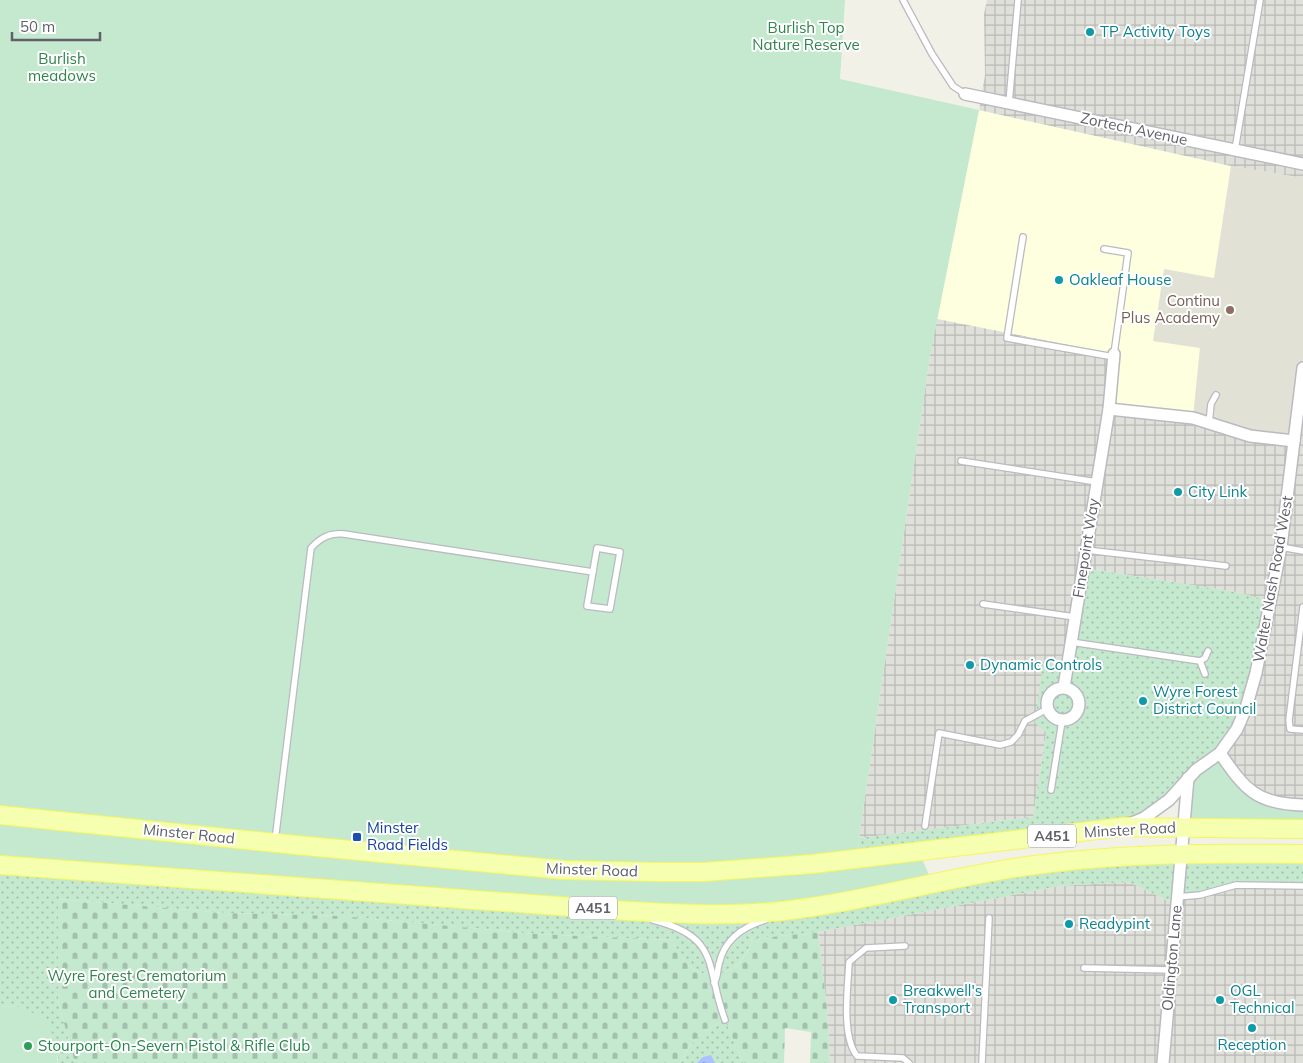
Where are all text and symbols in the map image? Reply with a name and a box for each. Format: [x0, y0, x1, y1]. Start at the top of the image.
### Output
scale bar [12, 10, 100, 42]
text: 50 m [20, 17, 55, 36]
park label: Burlish Top Nature Reserve [752, 18, 860, 54]
place label: TP Activity Toys [1100, 22, 1210, 41]
marker: TP Activity Toys [1084, 26, 1096, 38]
park label: Burlish meadows [28, 49, 96, 85]
street label: Zortech Avenue [1079, 108, 1189, 149]
place label: Oakleaf House [1069, 270, 1171, 289]
marker: Oakleaf House [1053, 274, 1065, 286]
place label: Continu Plus Academy [1121, 291, 1220, 327]
marker: Continu Plus Academy [1224, 304, 1236, 316]
place label: City Link [1188, 482, 1248, 501]
marker: City Link [1172, 486, 1184, 498]
street label: Walter Nash Road West [1249, 494, 1297, 664]
street label: Finepoint Way [1068, 497, 1103, 599]
place label: Dynamic Controls [980, 655, 1102, 674]
marker: Dynamic Controls [964, 659, 976, 671]
place label: Wyre Forest District Council [1153, 682, 1256, 718]
marker: Wyre Forest District Council [1137, 695, 1149, 707]
place label: Minster Road Fields [367, 818, 448, 854]
street label: Minster Road [1084, 818, 1176, 841]
street label: Minster Road [142, 819, 236, 848]
road number: A451 [1028, 824, 1076, 848]
marker: Minster Road Fields [351, 831, 363, 843]
street label: Minster Road [546, 858, 638, 881]
road number: A451 [569, 896, 617, 920]
street label: Oldington Lane [1157, 904, 1186, 1012]
place label: Readypint [1079, 914, 1150, 933]
marker: Readypint [1063, 918, 1075, 930]
park label: Wyre Forest Crematorium and Cemetery [48, 966, 226, 1002]
place label: Breakwell's Transport [903, 981, 982, 1017]
place label: OGL Technical [1230, 981, 1295, 1017]
marker: Breakwell's Transport [887, 994, 899, 1006]
marker: OGL Technical [1214, 994, 1226, 1006]
marker: Reception [1246, 1022, 1258, 1034]
place label: Reception [1218, 1035, 1286, 1054]
place label: Stourport-On-Severn Pistol & Rifle Club [38, 1036, 310, 1055]
marker: Stourport-On-Severn Pistol & Rifle Club [22, 1040, 34, 1052]

